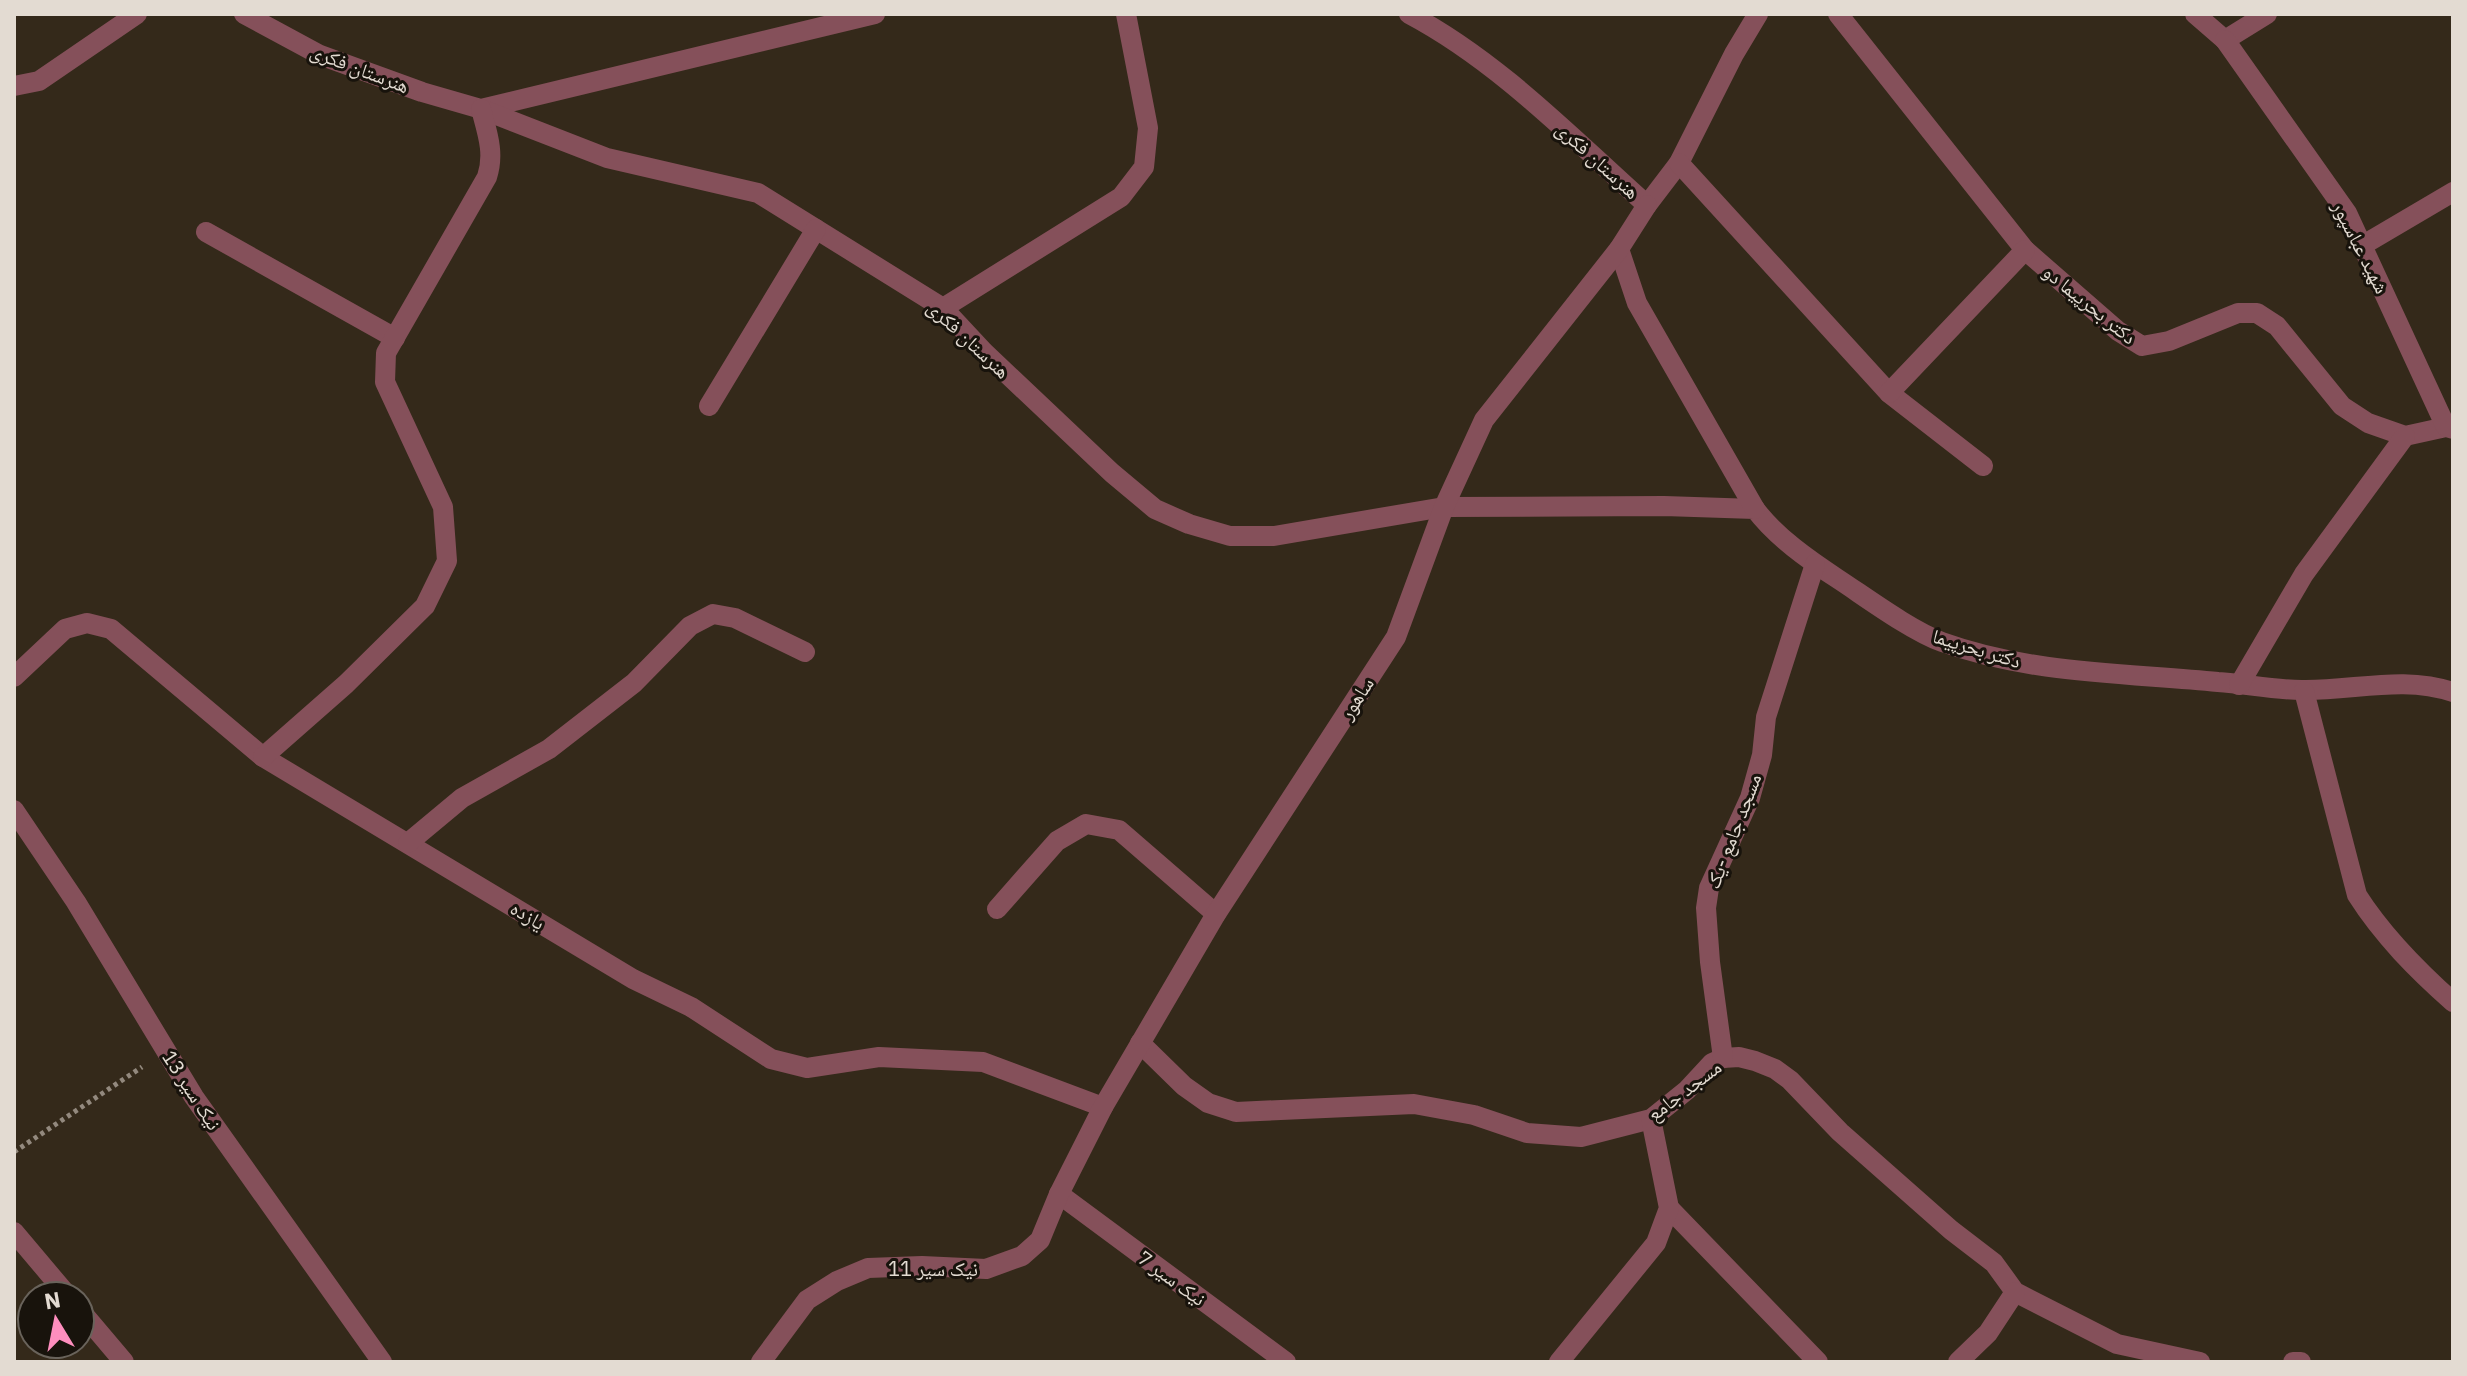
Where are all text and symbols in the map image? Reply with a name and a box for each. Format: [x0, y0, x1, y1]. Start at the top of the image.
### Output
street label: هنرستان فکری [307, 37, 413, 99]
street label: هنرستان فکری [1550, 115, 1646, 205]
street label: شهید عباسپور [2326, 195, 2396, 298]
street label: دکتر بحرپیما دو [2038, 258, 2142, 350]
street label: هنرستان فکری [922, 294, 1016, 384]
street label: دکتر بحرپیما [1930, 622, 2024, 674]
street label: ساهور [1332, 672, 1380, 725]
street label: مسجد جامع -یک [1699, 769, 1767, 893]
street label: یازده [506, 894, 550, 936]
street label: نیک سیر 13 [156, 1045, 228, 1135]
street label: مسجد جامع [1641, 1053, 1727, 1127]
street label: نیک سیر 7 [1132, 1244, 1212, 1312]
street label: نیک سیر 11 [888, 1255, 978, 1282]
north arrow [16, 1280, 96, 1360]
text: N [42, 1284, 63, 1315]

